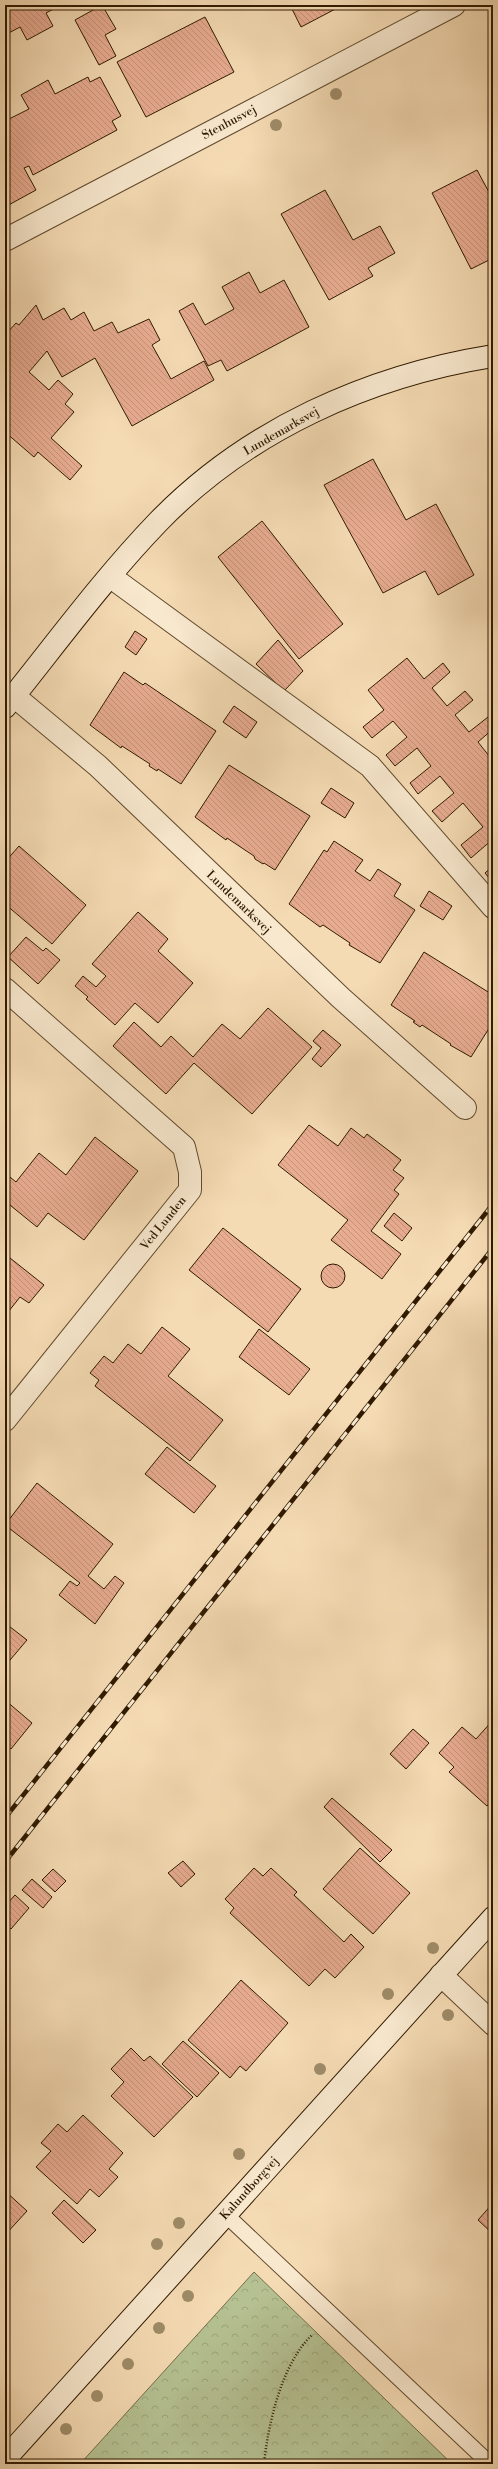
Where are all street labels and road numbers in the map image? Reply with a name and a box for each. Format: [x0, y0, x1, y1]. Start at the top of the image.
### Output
street label: Stenhusvej [199, 102, 259, 143]
street label: Lundemarksvej [241, 404, 322, 459]
street label: Lundemarksvej [203, 868, 274, 937]
street label: Ved Lunden [137, 1193, 190, 1254]
street label: Kalundborgvej [217, 2153, 282, 2223]

